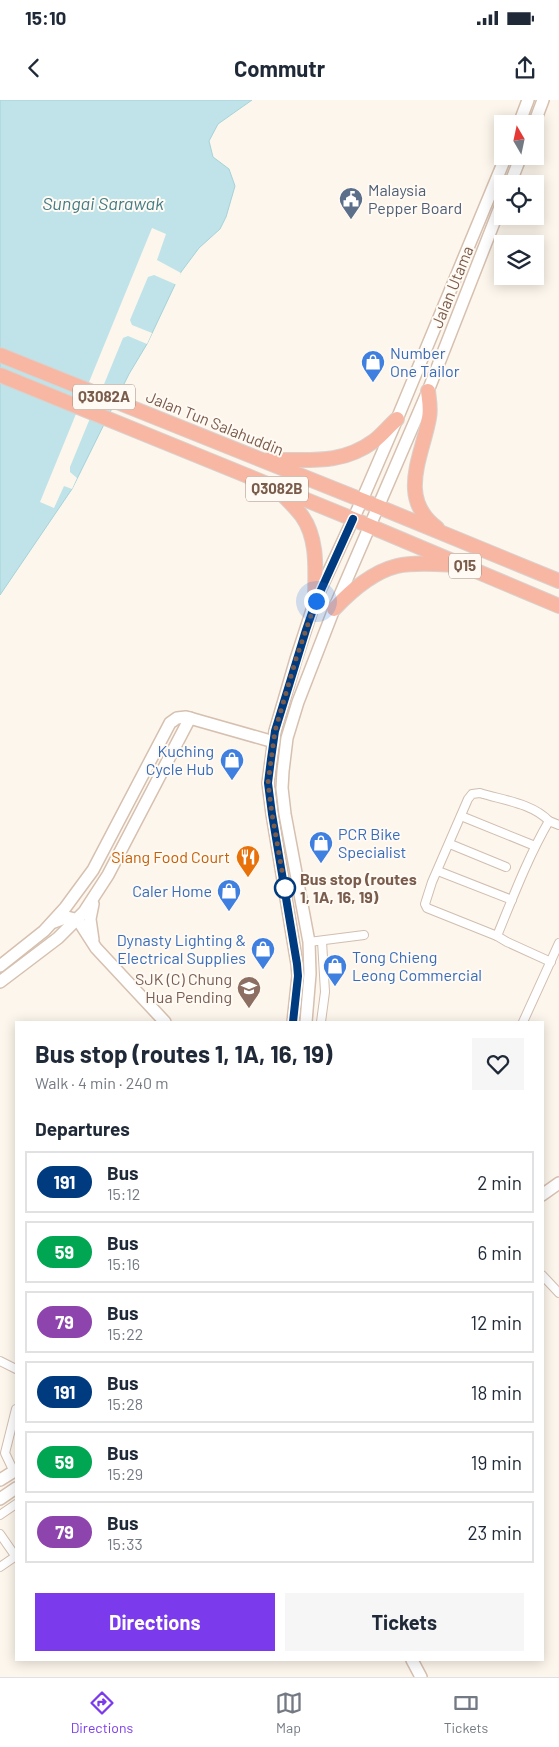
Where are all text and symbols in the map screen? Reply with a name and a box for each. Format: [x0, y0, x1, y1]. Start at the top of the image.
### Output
text: 15:10 [25, 6, 66, 29]
icon: back [20, 54, 48, 82]
icon: share [511, 54, 539, 82]
text: Commutr [234, 55, 325, 81]
north arrow [494, 115, 544, 165]
map controls [494, 115, 544, 285]
button: locate [494, 175, 544, 225]
place label: Malaysia Pepper Board [368, 180, 462, 217]
public building icon: Malaysia Pepper Board [338, 186, 364, 220]
water label: Sungai Sarawak [42, 192, 164, 214]
button: layers [494, 235, 544, 285]
street label: Jalan Utama [426, 243, 477, 331]
place label: Number One Tailor [390, 343, 460, 380]
shop icon: Number One Tailor [360, 349, 386, 383]
road number: Q3082A [73, 384, 135, 410]
street label: Jalan Tun Salahuddin [144, 386, 287, 459]
road number: Q3082B [246, 476, 308, 502]
road number: Q15 [449, 554, 481, 578]
your location [304, 589, 329, 614]
place label: Kuching Cycle Hub [146, 741, 214, 778]
shop icon: Kuching Cycle Hub [219, 747, 245, 781]
place label: PCR Bike Specialist [338, 824, 406, 861]
shop icon: PCR Bike Specialist [308, 830, 334, 864]
restaurant icon: Siang Food Court [235, 844, 261, 878]
place label: Siang Food Court [111, 847, 230, 866]
place label: Bus stop (routes 1, 1A, 16, 19) [300, 869, 417, 906]
marker: Bus stop (routes 1, 1A, 16, 19) [274, 877, 296, 899]
shop icon: Caler Home [216, 878, 242, 912]
place label: Caler Home [132, 881, 212, 900]
place label: Dynasty Lighting & Electrical Supplies [117, 930, 246, 967]
shop icon: Dynasty Lighting & Electrical Supplies [250, 936, 276, 970]
place label: Tong Chieng Leong Commercial [352, 947, 482, 984]
shop icon: Tong Chieng Leong Commercial [322, 953, 348, 987]
place label: SJK (C) Chung Hua Pending [135, 969, 232, 1006]
school or university icon: SJK (C) Chung Hua Pending [236, 975, 262, 1009]
button: heart [472, 1038, 524, 1090]
text: Bus stop (routes 1, 1A, 16, 19) [35, 1039, 332, 1068]
text: Walk · 4 min · 240 m [35, 1073, 169, 1092]
text: Departures [35, 1117, 130, 1140]
text: Bus [107, 1161, 139, 1184]
text: 191 [54, 1171, 75, 1193]
text: 2 min [477, 1171, 522, 1194]
text: 15:12 [107, 1184, 140, 1203]
text: Bus [107, 1231, 139, 1254]
text: 59 [55, 1241, 74, 1263]
text: 6 min [478, 1241, 522, 1264]
text: 15:16 [107, 1254, 140, 1273]
text: Bus [107, 1301, 139, 1324]
text: 79 [55, 1311, 74, 1333]
text: 12 min [471, 1311, 522, 1334]
text: 15:22 [107, 1324, 143, 1343]
text: Bus [107, 1371, 139, 1394]
text: 191 [54, 1381, 75, 1403]
text: 18 min [471, 1381, 522, 1404]
text: 15:28 [107, 1394, 143, 1413]
text: Bus [107, 1441, 139, 1464]
text: 59 [55, 1451, 74, 1473]
text: 19 min [471, 1451, 522, 1474]
text: 15:29 [107, 1464, 143, 1483]
text: Bus [107, 1511, 139, 1534]
text: 79 [55, 1521, 74, 1543]
text: 23 min [468, 1521, 522, 1544]
text: 15:33 [107, 1534, 143, 1553]
button: Directions [35, 1593, 275, 1651]
button: Tickets [285, 1593, 524, 1651]
tab: Directions [71, 1689, 133, 1736]
tab: Map [275, 1689, 303, 1736]
tab: Tickets [444, 1689, 488, 1736]

